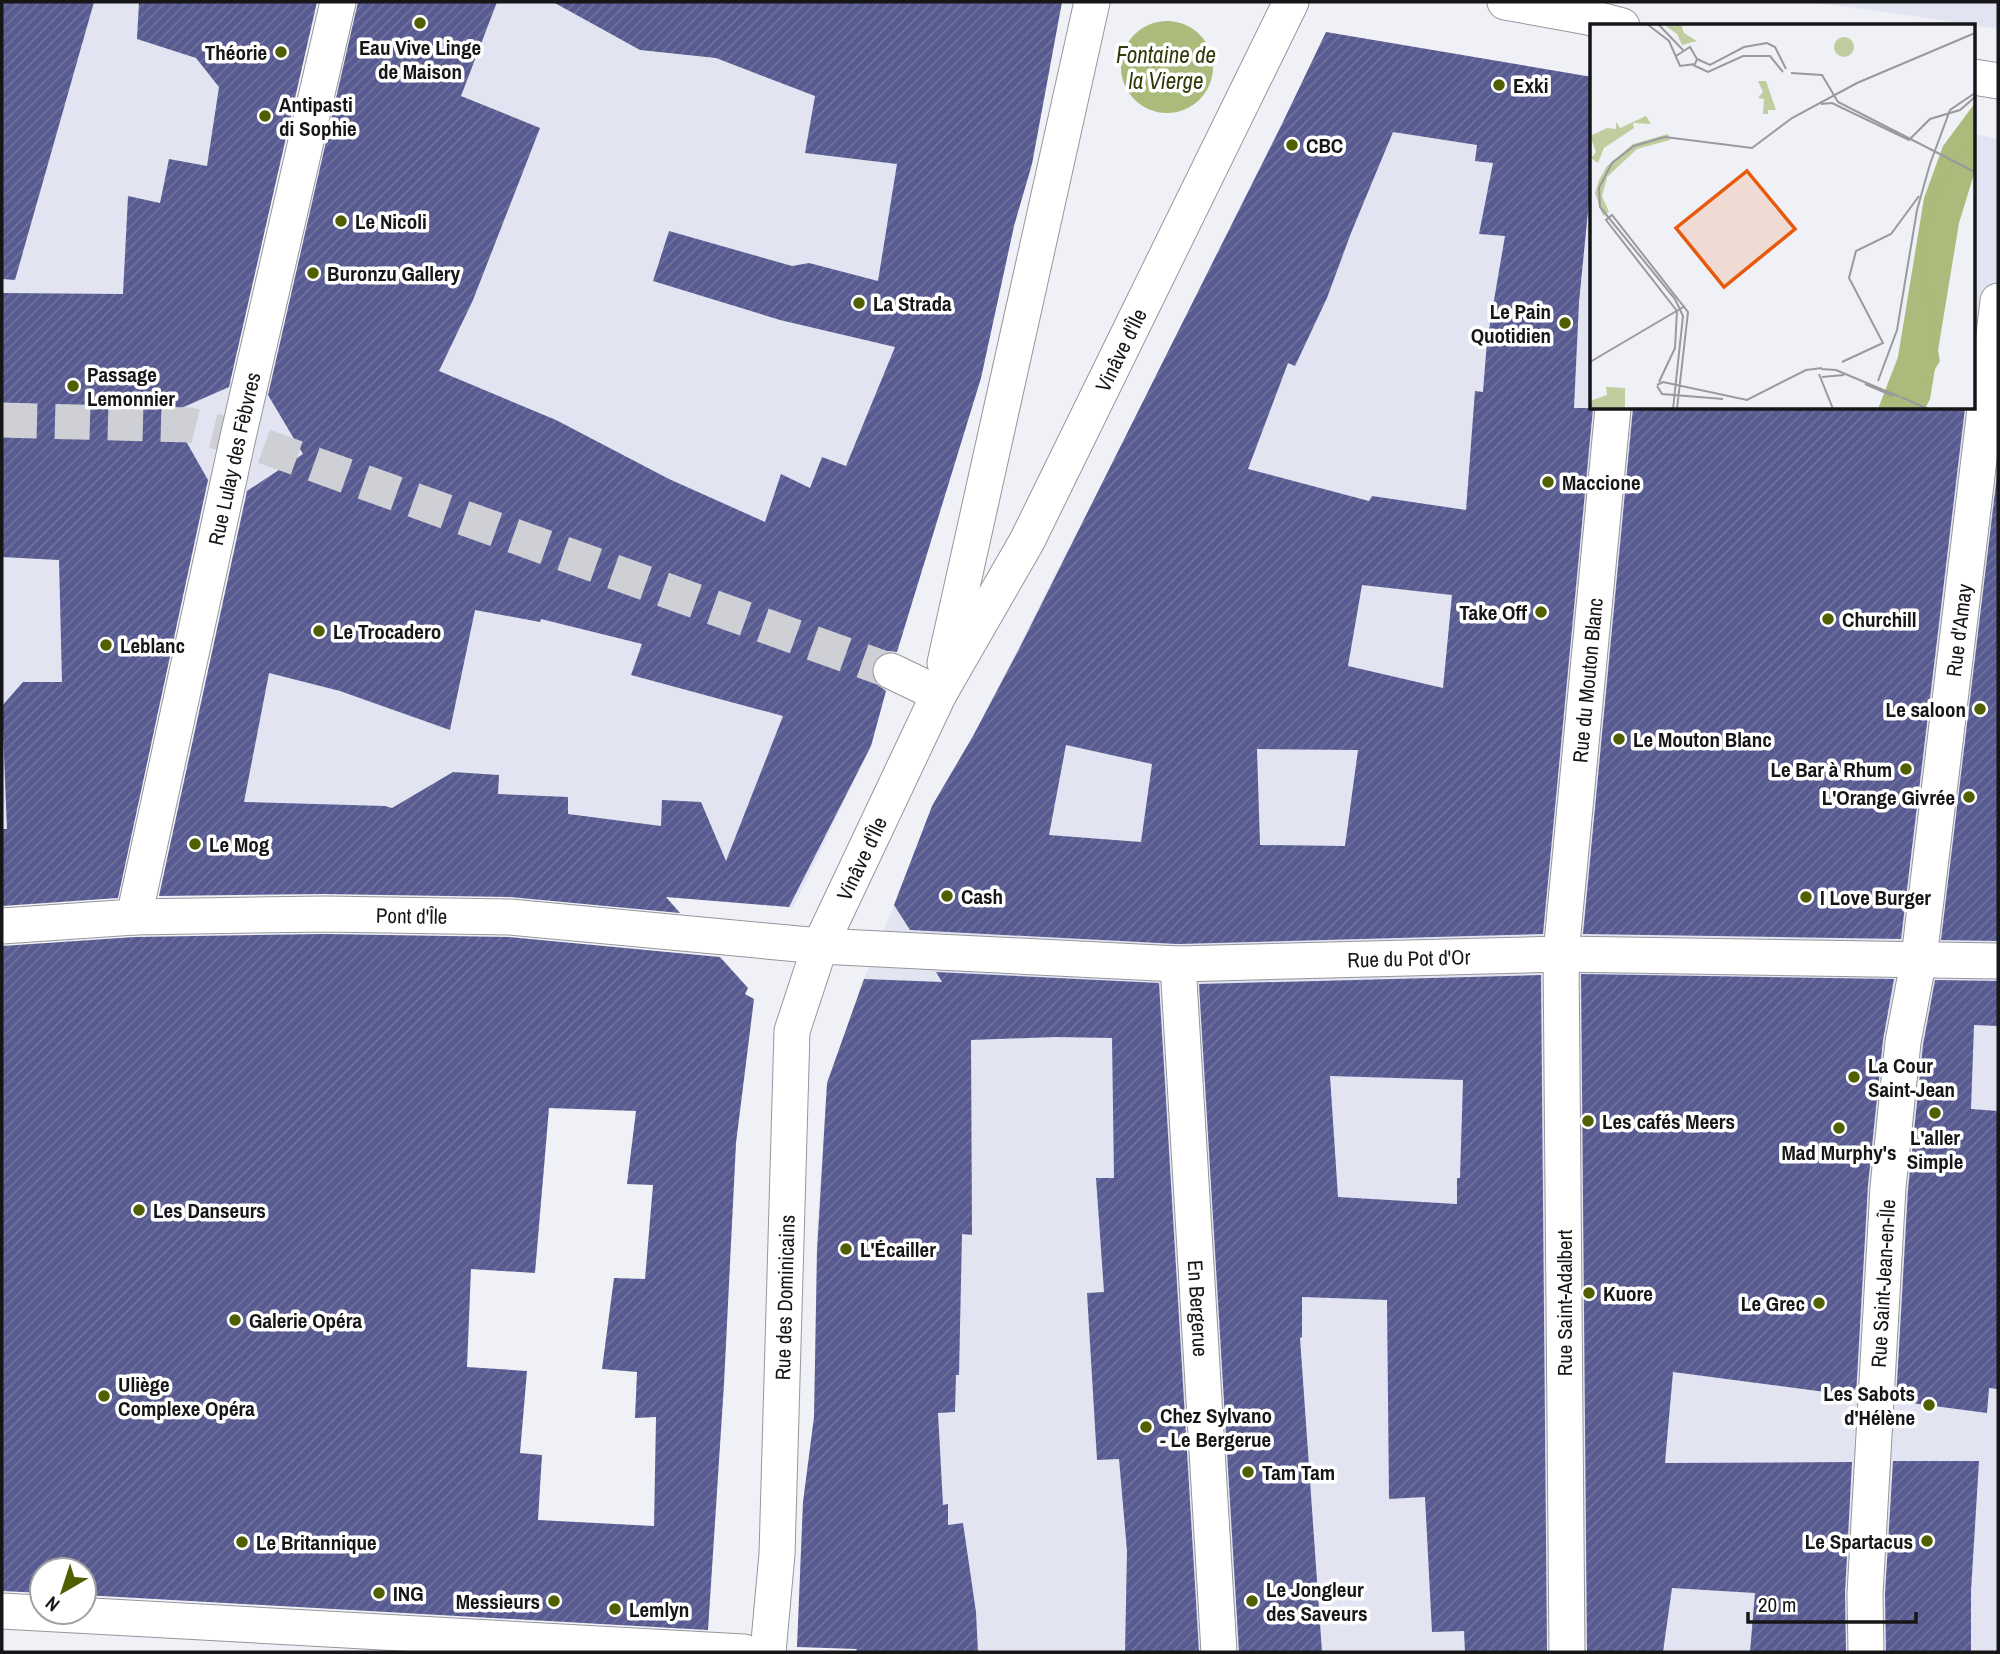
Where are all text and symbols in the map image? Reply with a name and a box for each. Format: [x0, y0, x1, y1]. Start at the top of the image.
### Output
marker: Eau Vive Linge de Maison [412, 15, 428, 31]
inset map [1590, 24, 1976, 410]
place label: Eau Vive Linge de Maison [359, 33, 481, 86]
place label: Théorie [205, 38, 267, 67]
water label: Fontaine de la Vierge [1116, 39, 1216, 96]
marker: Théorie [273, 44, 289, 60]
place label: Exki [1513, 71, 1548, 100]
marker: Exki [1491, 77, 1507, 93]
place label: Antipasti di Sophie [279, 90, 357, 143]
marker: Antipasti di Sophie [257, 108, 273, 124]
place label: CBC [1306, 131, 1343, 160]
marker: CBC [1284, 137, 1300, 153]
place label: Le Nicoli [355, 207, 427, 236]
marker: Le Nicoli [333, 213, 349, 229]
place label: Buronzu Gallery [327, 259, 460, 288]
marker: Buronzu Gallery [305, 265, 321, 281]
place label: La Strada [873, 289, 952, 318]
marker: La Strada [851, 295, 867, 311]
place label: Le Pain Quotidien [1471, 297, 1551, 350]
street label: Vinâve d'Île [1088, 304, 1153, 396]
marker: Le Pain Quotidien [1557, 315, 1573, 331]
place label: Passage Lemonnier [87, 360, 175, 413]
street label: Rue Lulay des Fèbvres [200, 369, 267, 548]
marker: Passage Lemonnier [65, 378, 81, 394]
place label: Maccione [1562, 468, 1640, 497]
marker: Maccione [1540, 474, 1556, 490]
street label: Rue d'Amay [1938, 582, 1978, 678]
street label: Rue du Mouton Blanc [1565, 596, 1609, 764]
place label: Take Off [1459, 598, 1528, 627]
marker: Take Off [1533, 604, 1549, 620]
place label: Churchill [1842, 605, 1917, 634]
marker: Churchill [1820, 611, 1836, 627]
place label: Le Trocadero [333, 617, 441, 646]
marker: Le Trocadero [311, 623, 327, 639]
place label: Leblanc [120, 631, 185, 660]
marker: Leblanc [98, 637, 114, 653]
place label: Le saloon [1886, 695, 1966, 724]
marker: Le saloon [1972, 701, 1988, 717]
place label: Le Mouton Blanc [1633, 725, 1772, 754]
marker: Le Mouton Blanc [1611, 731, 1627, 747]
place label: Le Bar à Rhum [1770, 755, 1892, 784]
marker: Le Bar à Rhum [1898, 761, 1914, 777]
place label: L'Orange Givrée [1822, 783, 1955, 812]
marker: L'Orange Givrée [1961, 789, 1977, 805]
street label: Vinâve d'Île [829, 812, 894, 905]
place label: Le Mog [209, 830, 270, 859]
marker: Le Mog [187, 836, 203, 852]
place label: Cash [961, 882, 1003, 911]
place label: I Love Burger [1820, 883, 1931, 912]
marker: Cash [939, 888, 955, 904]
marker: I Love Burger [1798, 889, 1814, 905]
street label: Pont d'Île [376, 900, 448, 930]
street label: Rue du Pot d'Or [1347, 942, 1471, 974]
place label: La Cour Saint-Jean [1868, 1051, 1955, 1104]
marker: La Cour Saint-Jean [1846, 1069, 1862, 1085]
marker: L'aller Simple [1927, 1105, 1943, 1121]
place label: Les cafés Meers [1602, 1107, 1735, 1136]
marker: Les cafés Meers [1580, 1113, 1596, 1129]
marker: Mad Murphy's [1831, 1120, 1847, 1136]
place label: L'aller Simple [1907, 1123, 1963, 1176]
place label: Mad Murphy's [1781, 1138, 1897, 1167]
place label: Les Danseurs [153, 1196, 266, 1225]
street label: Rue Saint-Jean-en-Île [1863, 1199, 1902, 1368]
marker: Les Danseurs [131, 1202, 147, 1218]
street label: Rue des Dominicains [767, 1214, 801, 1381]
street label: Rue Saint-Adalbert [1550, 1230, 1579, 1376]
place label: L'Écailler [860, 1235, 936, 1264]
marker: L'Écailler [838, 1241, 854, 1257]
street label: En Bergerue [1181, 1259, 1216, 1358]
place label: Kuore [1603, 1279, 1653, 1308]
marker: Kuore [1581, 1285, 1597, 1301]
place label: Le Grec [1741, 1289, 1805, 1318]
marker: Le Grec [1811, 1295, 1827, 1311]
place label: Galerie Opéra [249, 1306, 362, 1335]
marker: Galerie Opéra [227, 1312, 243, 1328]
place label: Uliège Complexe Opéra [118, 1370, 255, 1423]
place label: Les Sabots d'Hélène [1823, 1379, 1915, 1432]
marker: Uliège Complexe Opéra [96, 1388, 112, 1404]
marker: Les Sabots d'Hélène [1921, 1397, 1937, 1413]
place label: Chez Sylvano - Le Bergerue [1160, 1401, 1272, 1454]
marker: Chez Sylvano - Le Bergerue [1138, 1419, 1154, 1435]
place label: Tam Tam [1262, 1458, 1335, 1487]
marker: Tam Tam [1240, 1464, 1256, 1480]
place label: Le Spartacus [1805, 1527, 1913, 1556]
place label: Le Britannique [256, 1528, 377, 1557]
marker: Le Spartacus [1919, 1533, 1935, 1549]
marker: Le Britannique [234, 1534, 250, 1550]
north arrow [28, 1556, 98, 1626]
place label: Le Jongleur des Saveurs [1266, 1575, 1367, 1628]
place label: ING [393, 1579, 424, 1608]
scale bar [1748, 1580, 1916, 1624]
marker: ING [371, 1585, 387, 1601]
place label: Messieurs [456, 1587, 540, 1616]
text: 20 m [1758, 1590, 1796, 1619]
text: N [40, 1591, 65, 1618]
marker: Messieurs [546, 1593, 562, 1609]
marker: Le Jongleur des Saveurs [1244, 1593, 1260, 1609]
place label: Lemlyn [629, 1595, 689, 1624]
marker: Lemlyn [607, 1601, 623, 1617]

